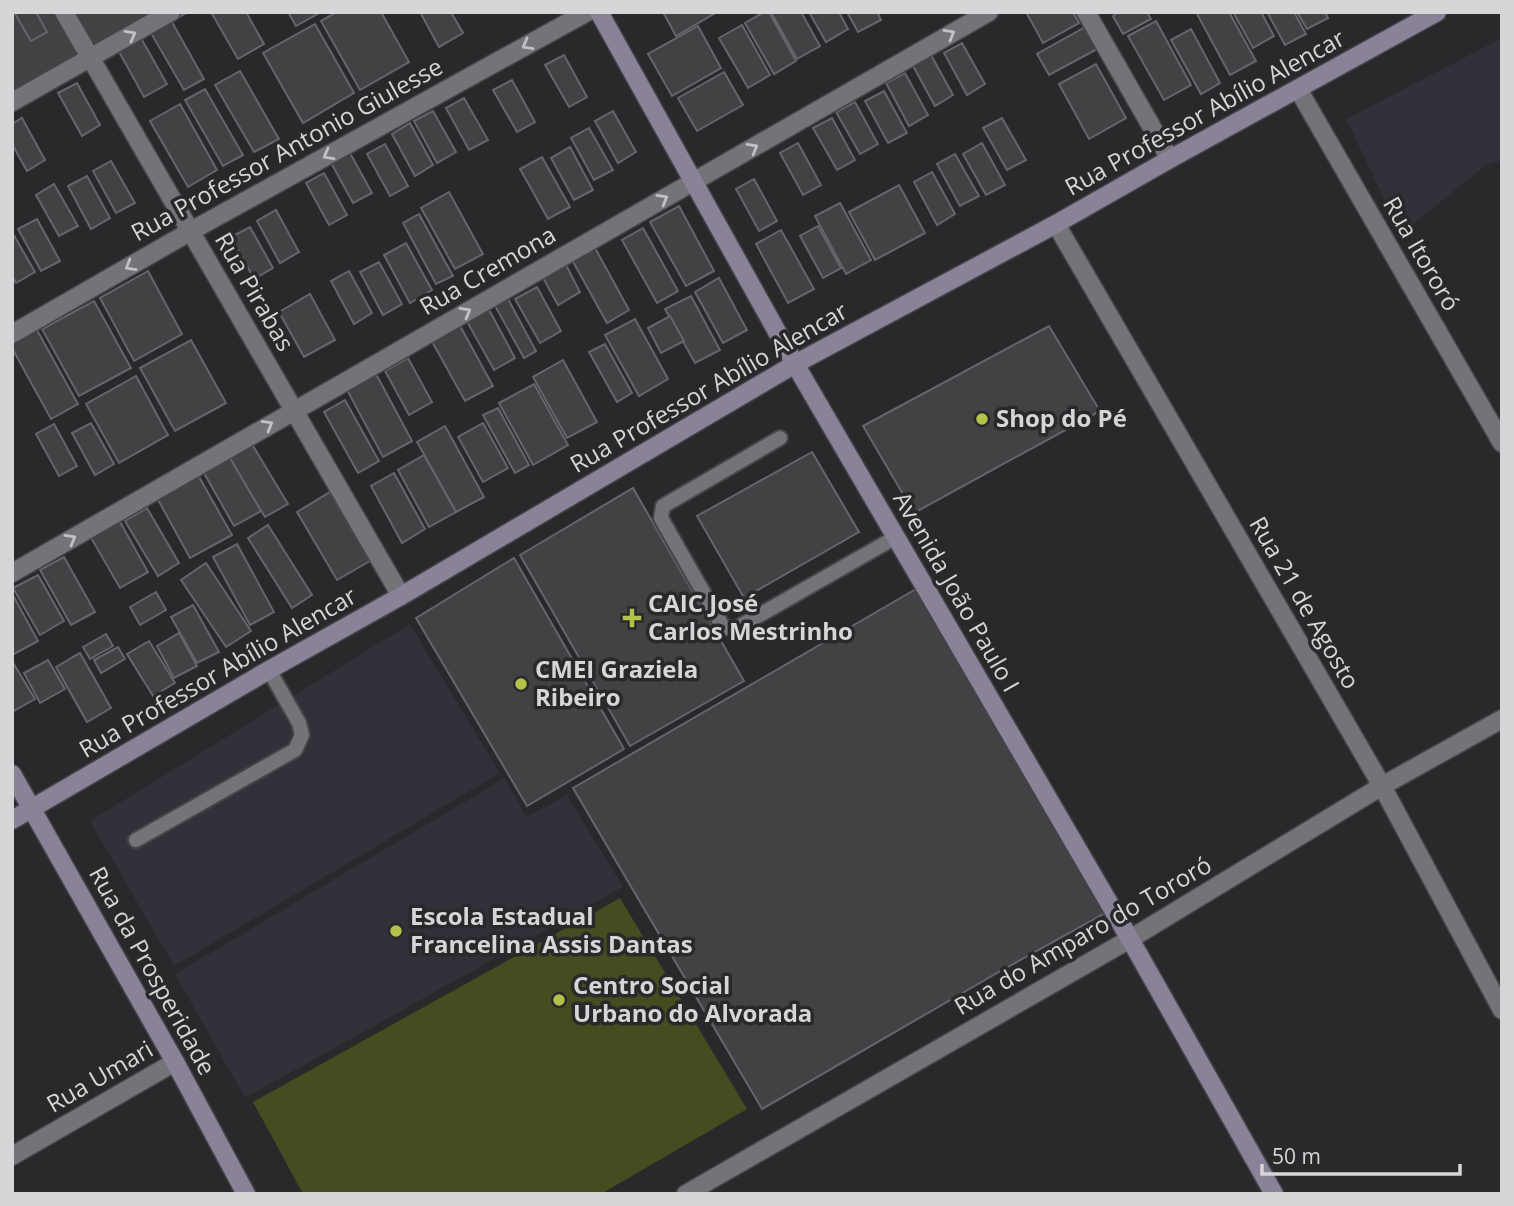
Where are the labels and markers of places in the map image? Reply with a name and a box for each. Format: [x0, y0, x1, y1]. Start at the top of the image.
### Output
place label: Shop do Pé [996, 401, 1127, 434]
marker: Shop do Pé [974, 411, 990, 427]
place label: CAIC José Carlos Mestrinho [648, 586, 853, 647]
marker: CAIC José Carlos Mestrinho [622, 608, 642, 628]
place label: CMEI Graziela Ribeiro [535, 652, 698, 713]
marker: CMEI Graziela Ribeiro [513, 676, 529, 692]
place label: Escola Estadual Francelina Assis Dantas [410, 899, 693, 960]
marker: Escola Estadual Francelina Assis Dantas [388, 923, 404, 939]
place label: Centro Social Urbano do Alvorada [573, 968, 812, 1029]
marker: Centro Social Urbano do Alvorada [551, 992, 567, 1008]

